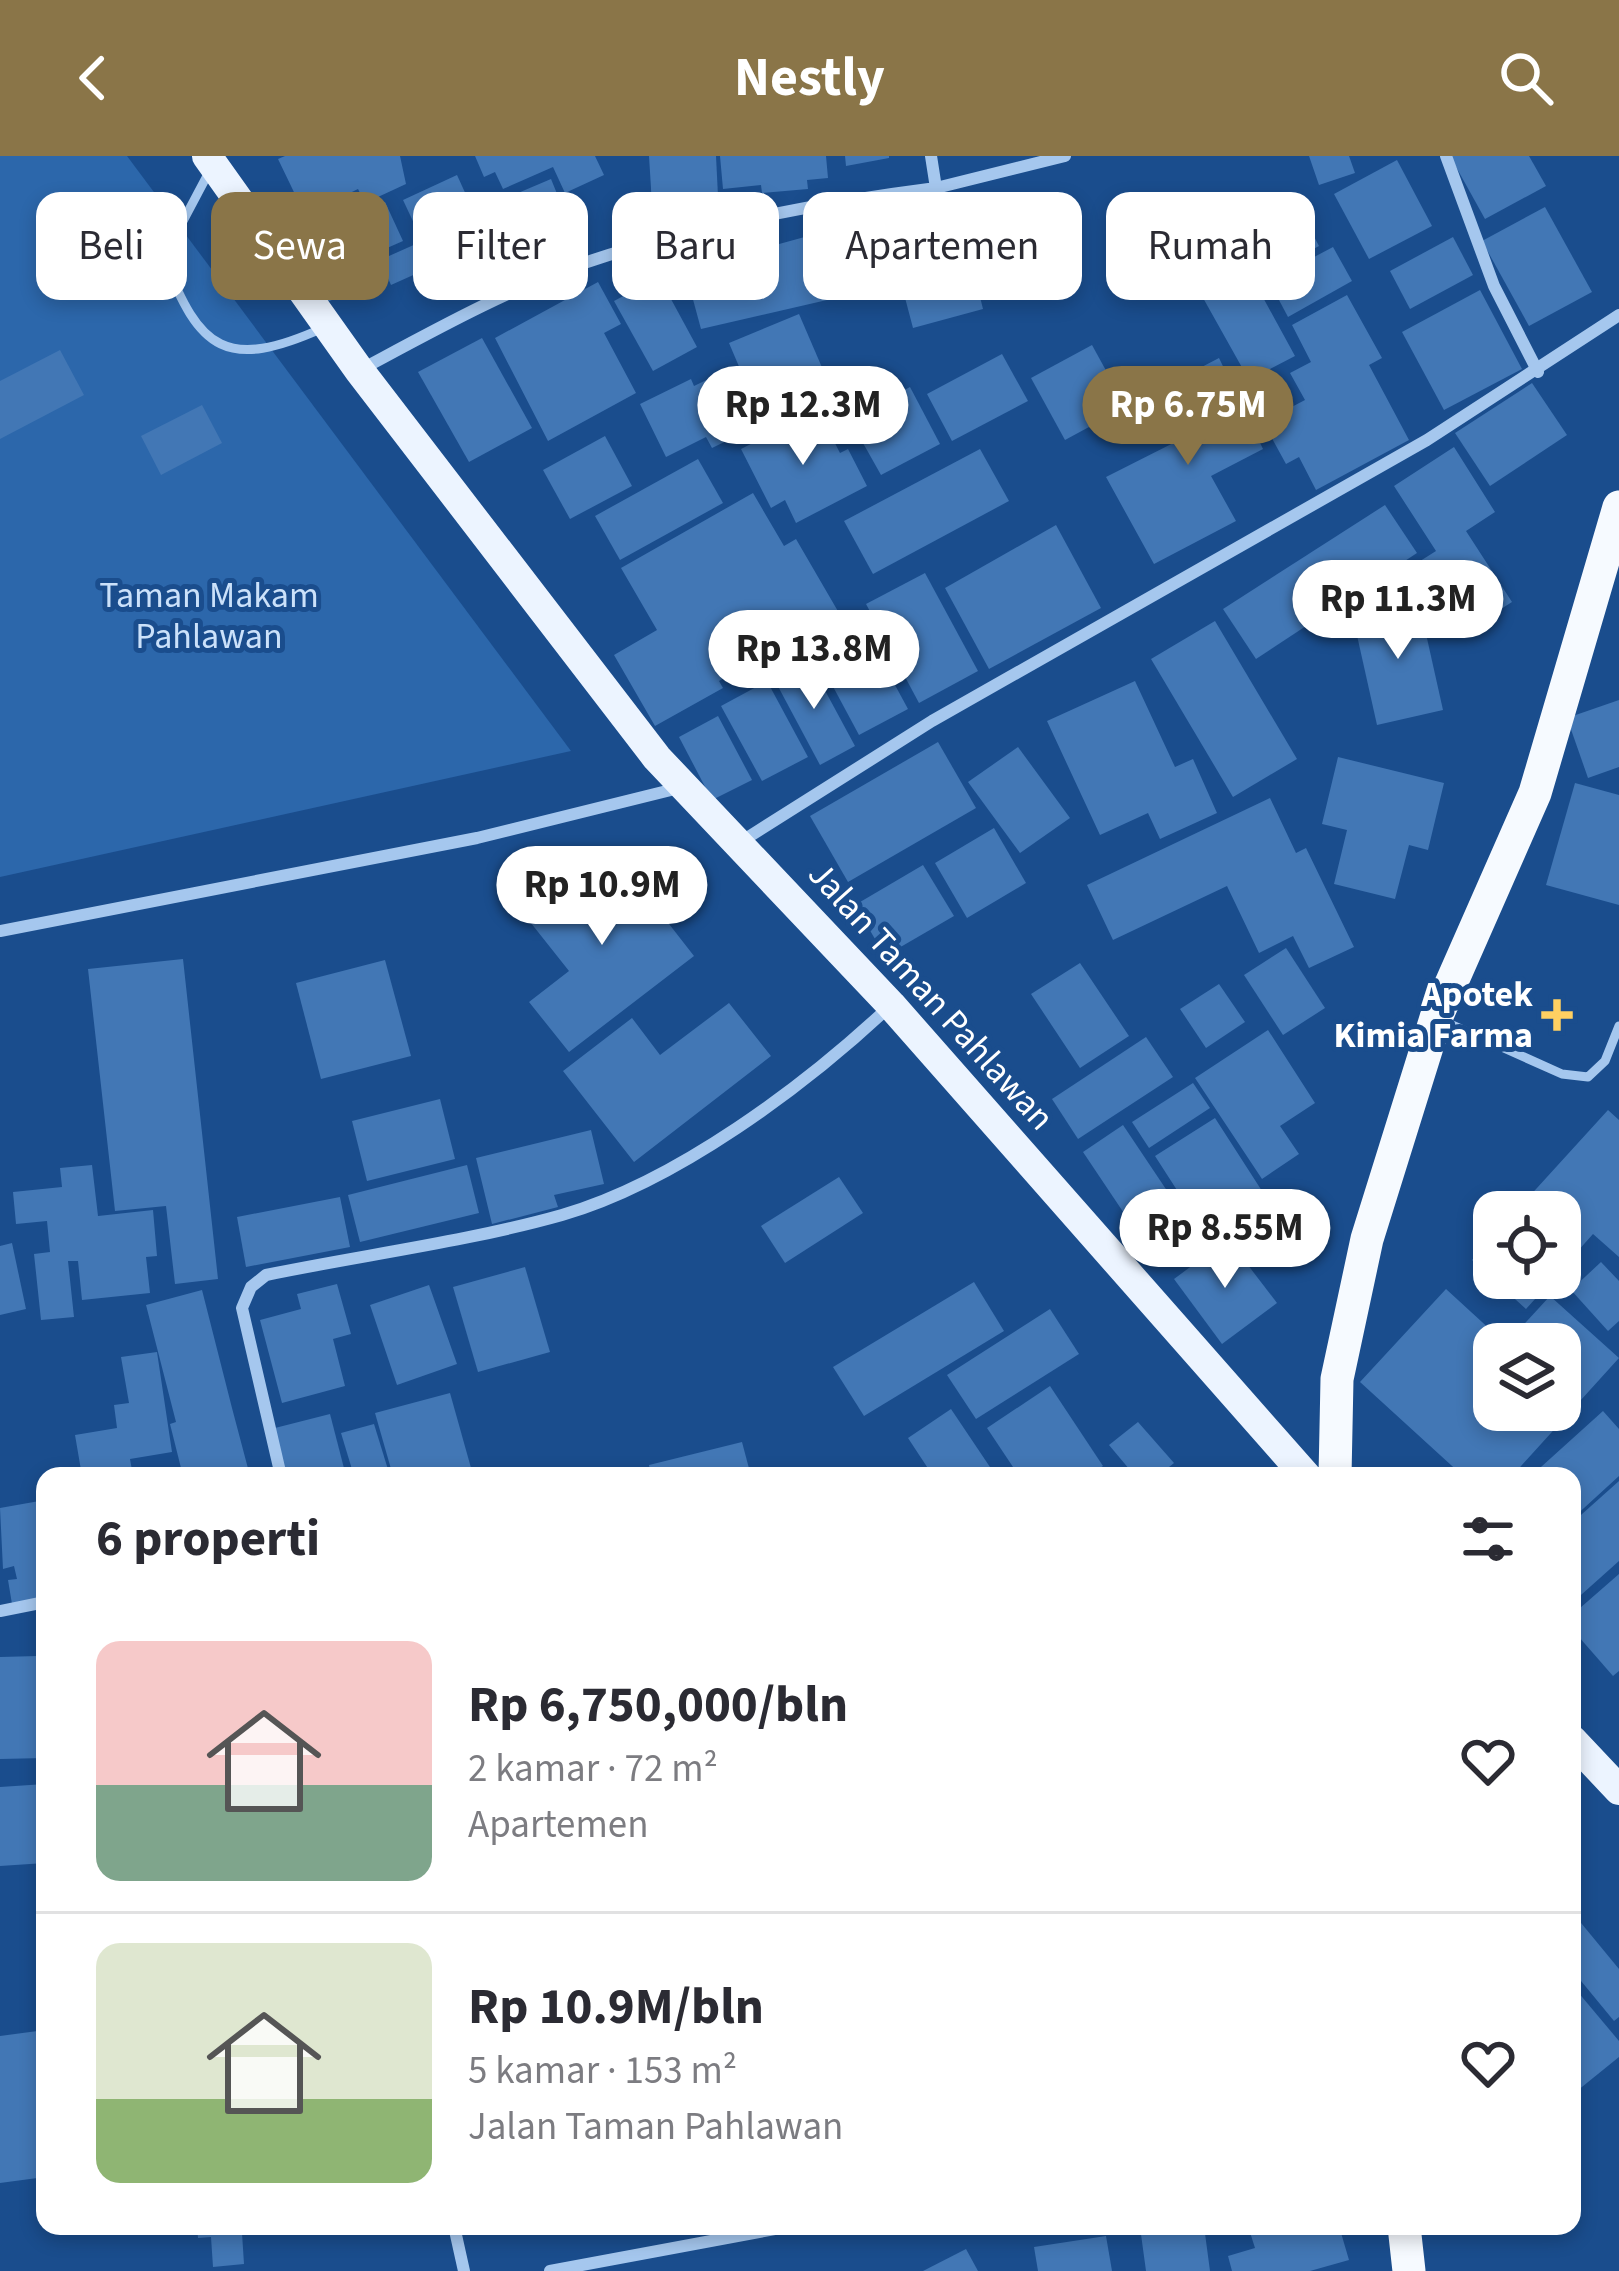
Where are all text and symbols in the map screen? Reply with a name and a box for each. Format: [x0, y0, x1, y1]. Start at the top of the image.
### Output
text: Nestly [734, 40, 885, 117]
icon: back [60, 45, 126, 111]
icon: search [1493, 45, 1559, 111]
chip: Beli [36, 192, 187, 300]
chip: Sewa [211, 192, 389, 300]
chip: Filter [413, 192, 588, 300]
chip: Baru [612, 192, 779, 300]
chip: Apartemen [803, 192, 1082, 300]
chip: Rumah [1106, 192, 1315, 300]
pin: Rp 12.3M [679, 366, 927, 468]
pin: Rp 6.75M [1064, 366, 1312, 468]
text: Rp 12.3M [724, 377, 882, 433]
text: Rp 6.75M [1109, 377, 1267, 433]
pin: Rp 11.3M [1274, 560, 1522, 662]
park label: Taman Makam Pahlawan [99, 570, 319, 662]
text: Rp 11.3M [1319, 571, 1477, 627]
pin: Rp 13.8M [690, 610, 938, 712]
text: Rp 13.8M [735, 621, 893, 677]
pin: Rp 10.9M [478, 846, 726, 948]
street label: Jalan Taman Pahlawan [796, 850, 1066, 1142]
text: Rp 10.9M [523, 857, 681, 913]
place label: Apotek Kimia Farma [1333, 969, 1533, 1061]
marker: Apotek Kimia Farma [1544, 1002, 1570, 1028]
pin: Rp 8.55M [1101, 1189, 1349, 1291]
map controls [1473, 1191, 1581, 1431]
button: locate [1473, 1191, 1581, 1299]
text: Rp 8.55M [1146, 1200, 1304, 1256]
button: layers [1473, 1323, 1581, 1431]
text: 6 properti [96, 1503, 320, 1575]
icon: filters [1455, 1506, 1521, 1572]
text: Rp 6,750,000/bln [468, 1669, 848, 1741]
icon: home [192, 1689, 336, 1833]
icon: heart [1455, 1728, 1521, 1794]
text: 2 kamar · 72 m² [468, 1741, 718, 1797]
text: Apartemen [468, 1797, 648, 1853]
text: Rp 10.9M/bln [468, 1971, 764, 2043]
icon: home [192, 1991, 336, 2135]
icon: heart [1455, 2030, 1521, 2096]
text: 5 kamar · 153 m² [468, 2043, 737, 2099]
text: Jalan Taman Pahlawan [468, 2099, 843, 2155]

